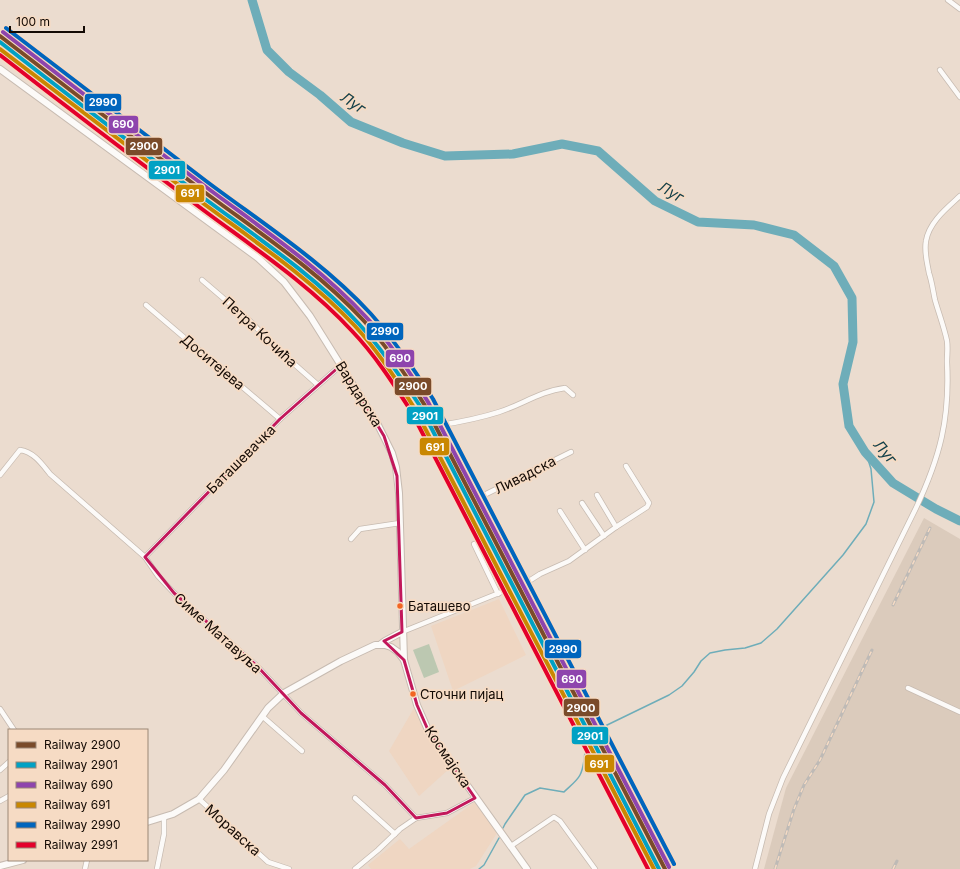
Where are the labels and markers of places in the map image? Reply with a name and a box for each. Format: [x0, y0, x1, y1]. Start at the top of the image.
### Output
place label: Баташево [408, 598, 471, 614]
marker: Баташево [395, 601, 405, 611]
place label: Сточни пијац [420, 686, 504, 702]
marker: Сточни пијац [408, 689, 418, 699]

